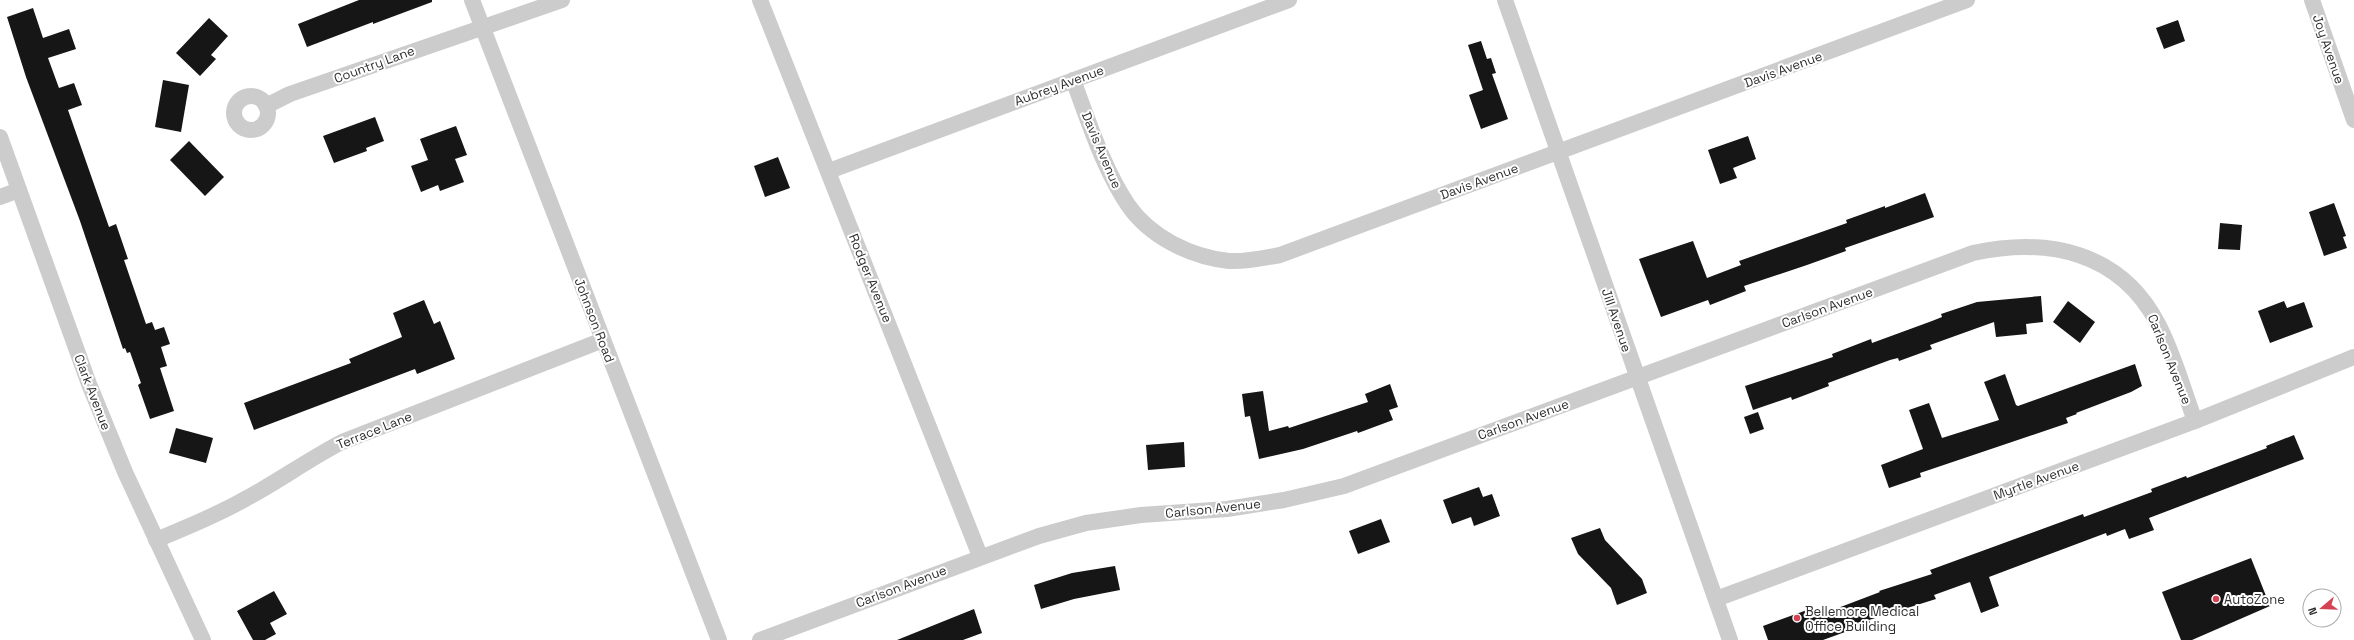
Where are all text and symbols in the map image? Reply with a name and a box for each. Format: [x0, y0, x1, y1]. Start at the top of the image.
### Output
street label: Joy Avenue [2309, 12, 2348, 86]
street label: Country Lane [332, 42, 417, 87]
street label: Davis Avenue [1742, 47, 1825, 91]
street label: Aubrey Avenue [1012, 61, 1106, 110]
street label: Davis Avenue [1078, 109, 1125, 191]
street label: Davis Avenue [1438, 159, 1521, 203]
street label: Rodger Avenue [845, 231, 896, 325]
street label: Johnson Road [571, 275, 618, 365]
street label: Carlson Avenue [1779, 283, 1875, 332]
street label: Jill Avenue [1598, 286, 1635, 354]
street label: Carlson Avenue [2144, 312, 2195, 407]
street label: Clark Avenue [70, 352, 115, 433]
street label: Carlson Avenue [1475, 395, 1571, 444]
street label: Terrace Lane [334, 408, 414, 453]
street label: Myrtle Avenue [1991, 457, 2081, 504]
street label: Carlson Avenue [1165, 495, 1262, 522]
street label: Carlson Avenue [853, 561, 949, 612]
north arrow [2302, 588, 2342, 628]
place label: AutoZone [2224, 591, 2285, 608]
marker: AutoZone [2211, 594, 2221, 604]
place label: Bellemore Medical Office Building [1805, 603, 1919, 635]
text: N [2305, 605, 2320, 617]
marker: Bellemore Medical Office Building [1792, 613, 1802, 623]

